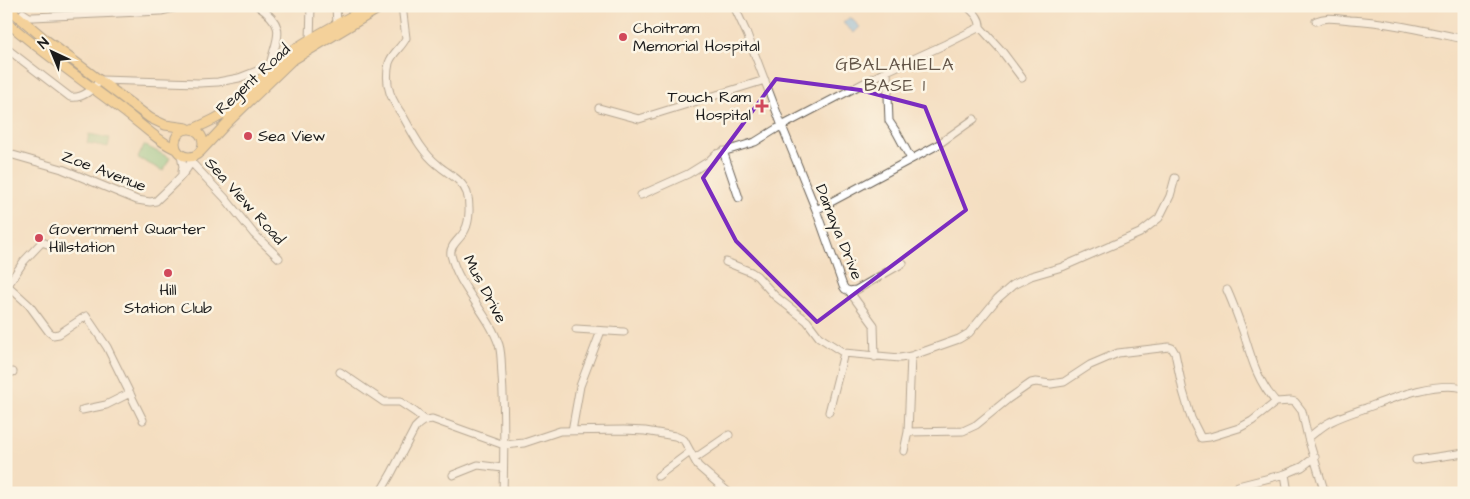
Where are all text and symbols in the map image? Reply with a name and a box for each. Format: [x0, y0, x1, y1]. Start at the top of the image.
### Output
place label: Choitram Memorial Hospital [633, 17, 760, 57]
north arrow [28, 28, 78, 78]
marker: Choitram Memorial Hospital [617, 31, 629, 43]
text: N [34, 33, 54, 54]
street label: Regent Road [211, 39, 296, 120]
district label: GBALAHIELA BASE 1 [835, 52, 955, 98]
place label: Touch Ram Hospital [667, 86, 752, 126]
marker: Touch Ram Hospital [755, 99, 769, 113]
place label: Sea View [258, 125, 326, 147]
marker: Sea View [242, 130, 254, 142]
street label: Zoe Avenue [59, 145, 150, 197]
street label: Sea View Road [200, 153, 290, 249]
street label: Damaya Drive [809, 181, 868, 284]
place label: Government Quarter Hillstation [49, 218, 205, 258]
marker: Government Quarter Hillstation [33, 232, 45, 244]
street label: Mus Drive [458, 251, 512, 327]
marker: Hill Station Club [162, 267, 174, 279]
place label: Hill Station Club [124, 279, 212, 319]

